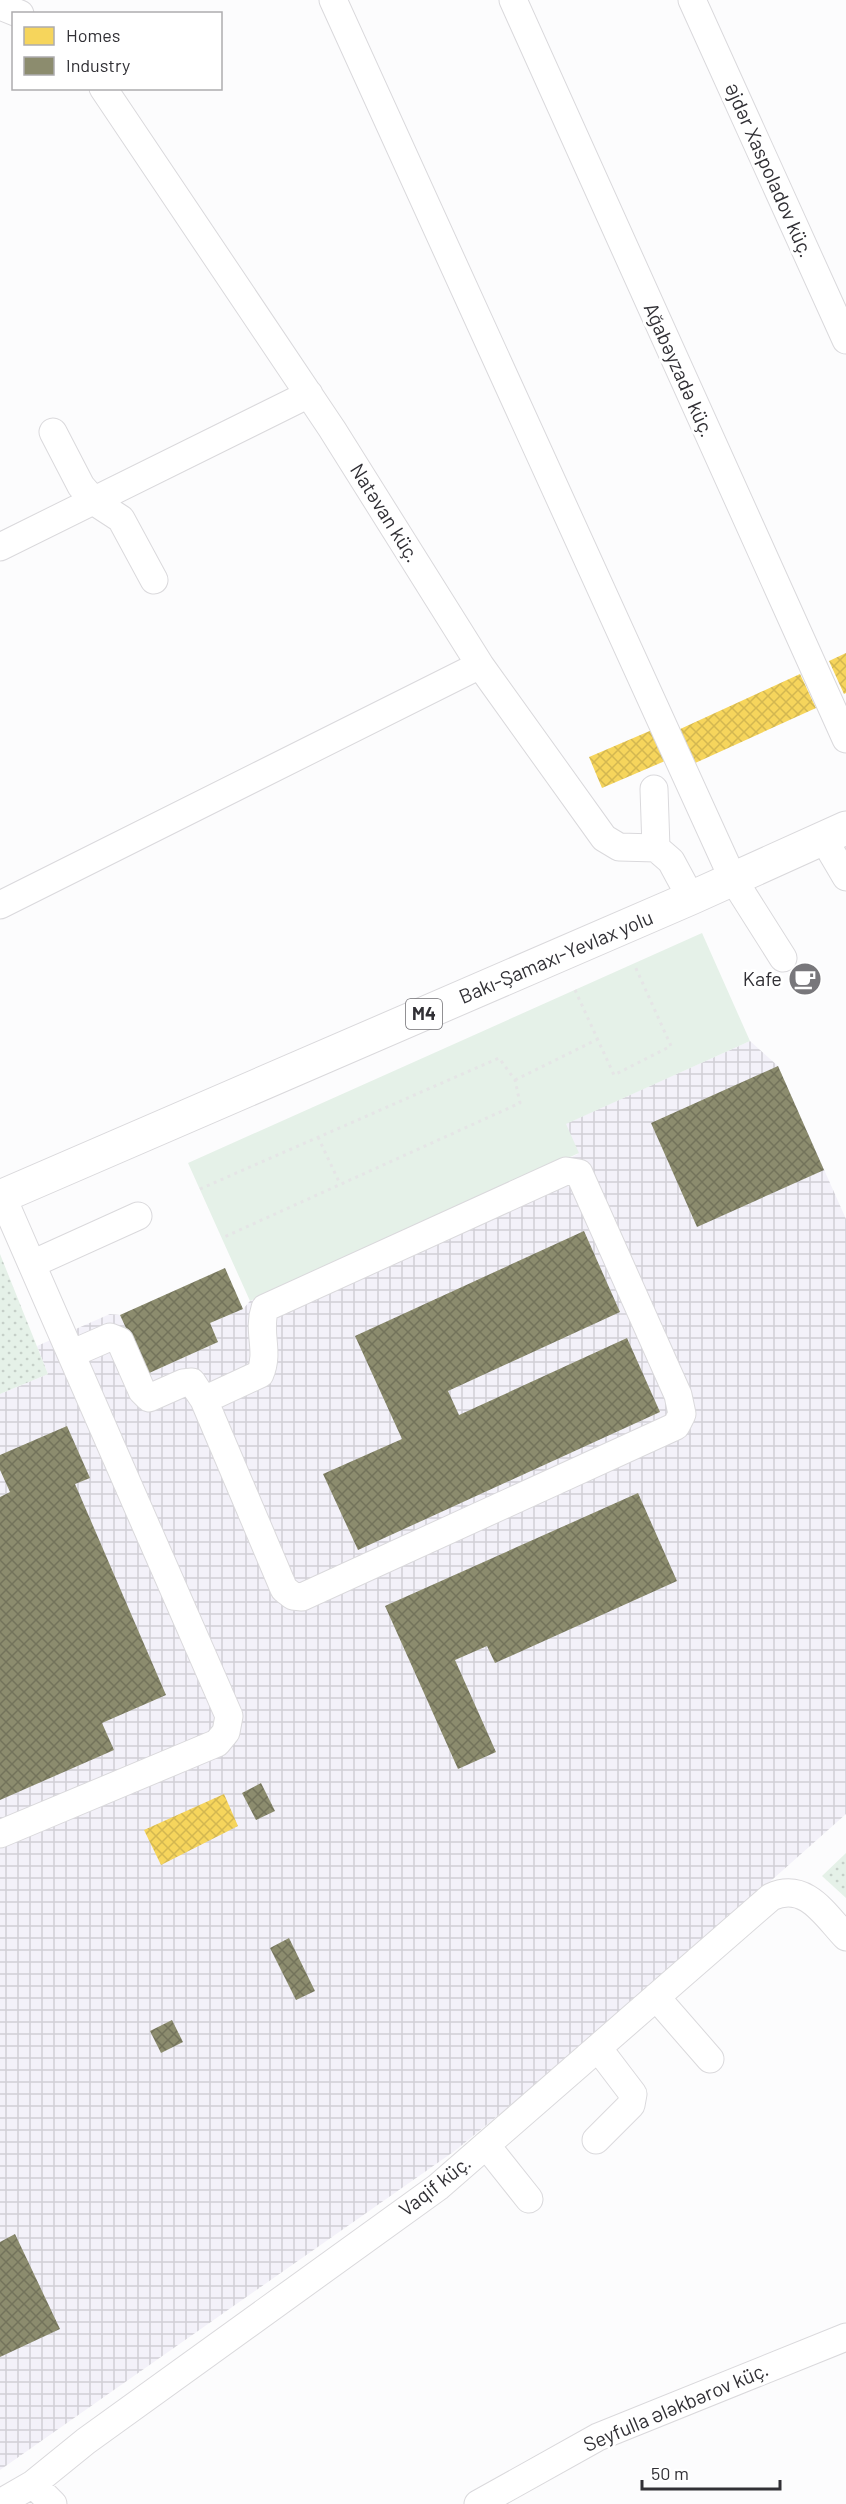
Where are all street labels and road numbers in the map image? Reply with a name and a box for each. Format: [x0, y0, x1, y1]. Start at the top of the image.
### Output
street label: Əjdər Xaspoladov küç. [721, 79, 819, 261]
street label: Ağabəyzadə küç. [640, 299, 720, 440]
street label: Natəvan küç. [346, 459, 426, 566]
street label: Bakı-Şamaxı-Yevlax yolu [455, 904, 656, 1008]
road number: M4 [406, 999, 442, 1029]
street label: Vaqif küç. [394, 2150, 475, 2221]
street label: Seyfulla Ələkbərov küç. [580, 2356, 772, 2456]

